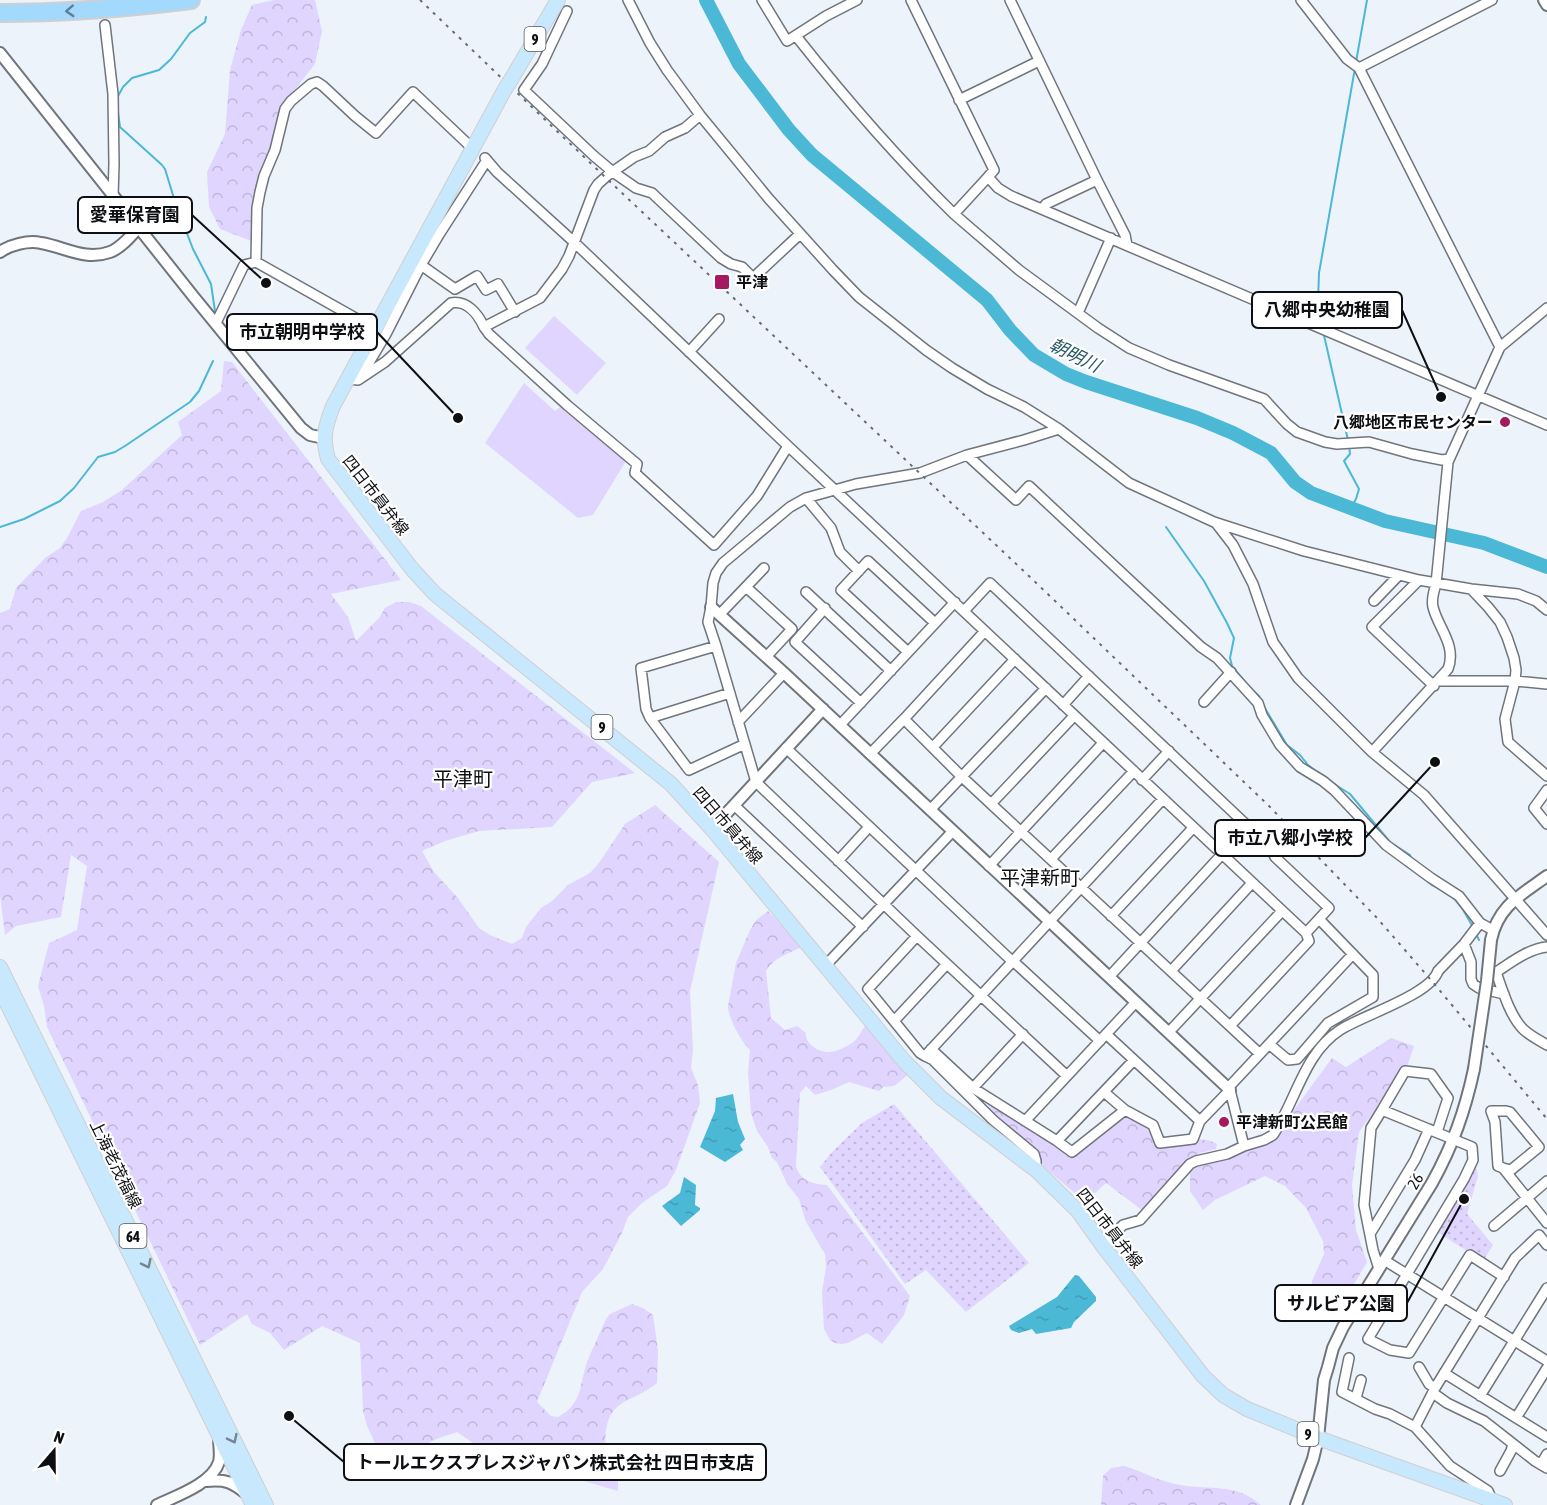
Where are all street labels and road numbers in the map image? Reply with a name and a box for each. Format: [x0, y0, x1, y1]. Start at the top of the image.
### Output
road number: 9 [524, 27, 546, 51]
street label: 四日市員弁線 [339, 452, 413, 538]
road number: 9 [592, 715, 612, 739]
street label: 四日市員弁線 [690, 783, 766, 867]
street label: 上海老茂福線 [87, 1117, 145, 1211]
street label: 26 [1403, 1170, 1427, 1192]
street label: 四日市員弁線 [1073, 1185, 1147, 1271]
road number: 64 [120, 1224, 146, 1248]
road number: 9 [1298, 1422, 1318, 1446]

